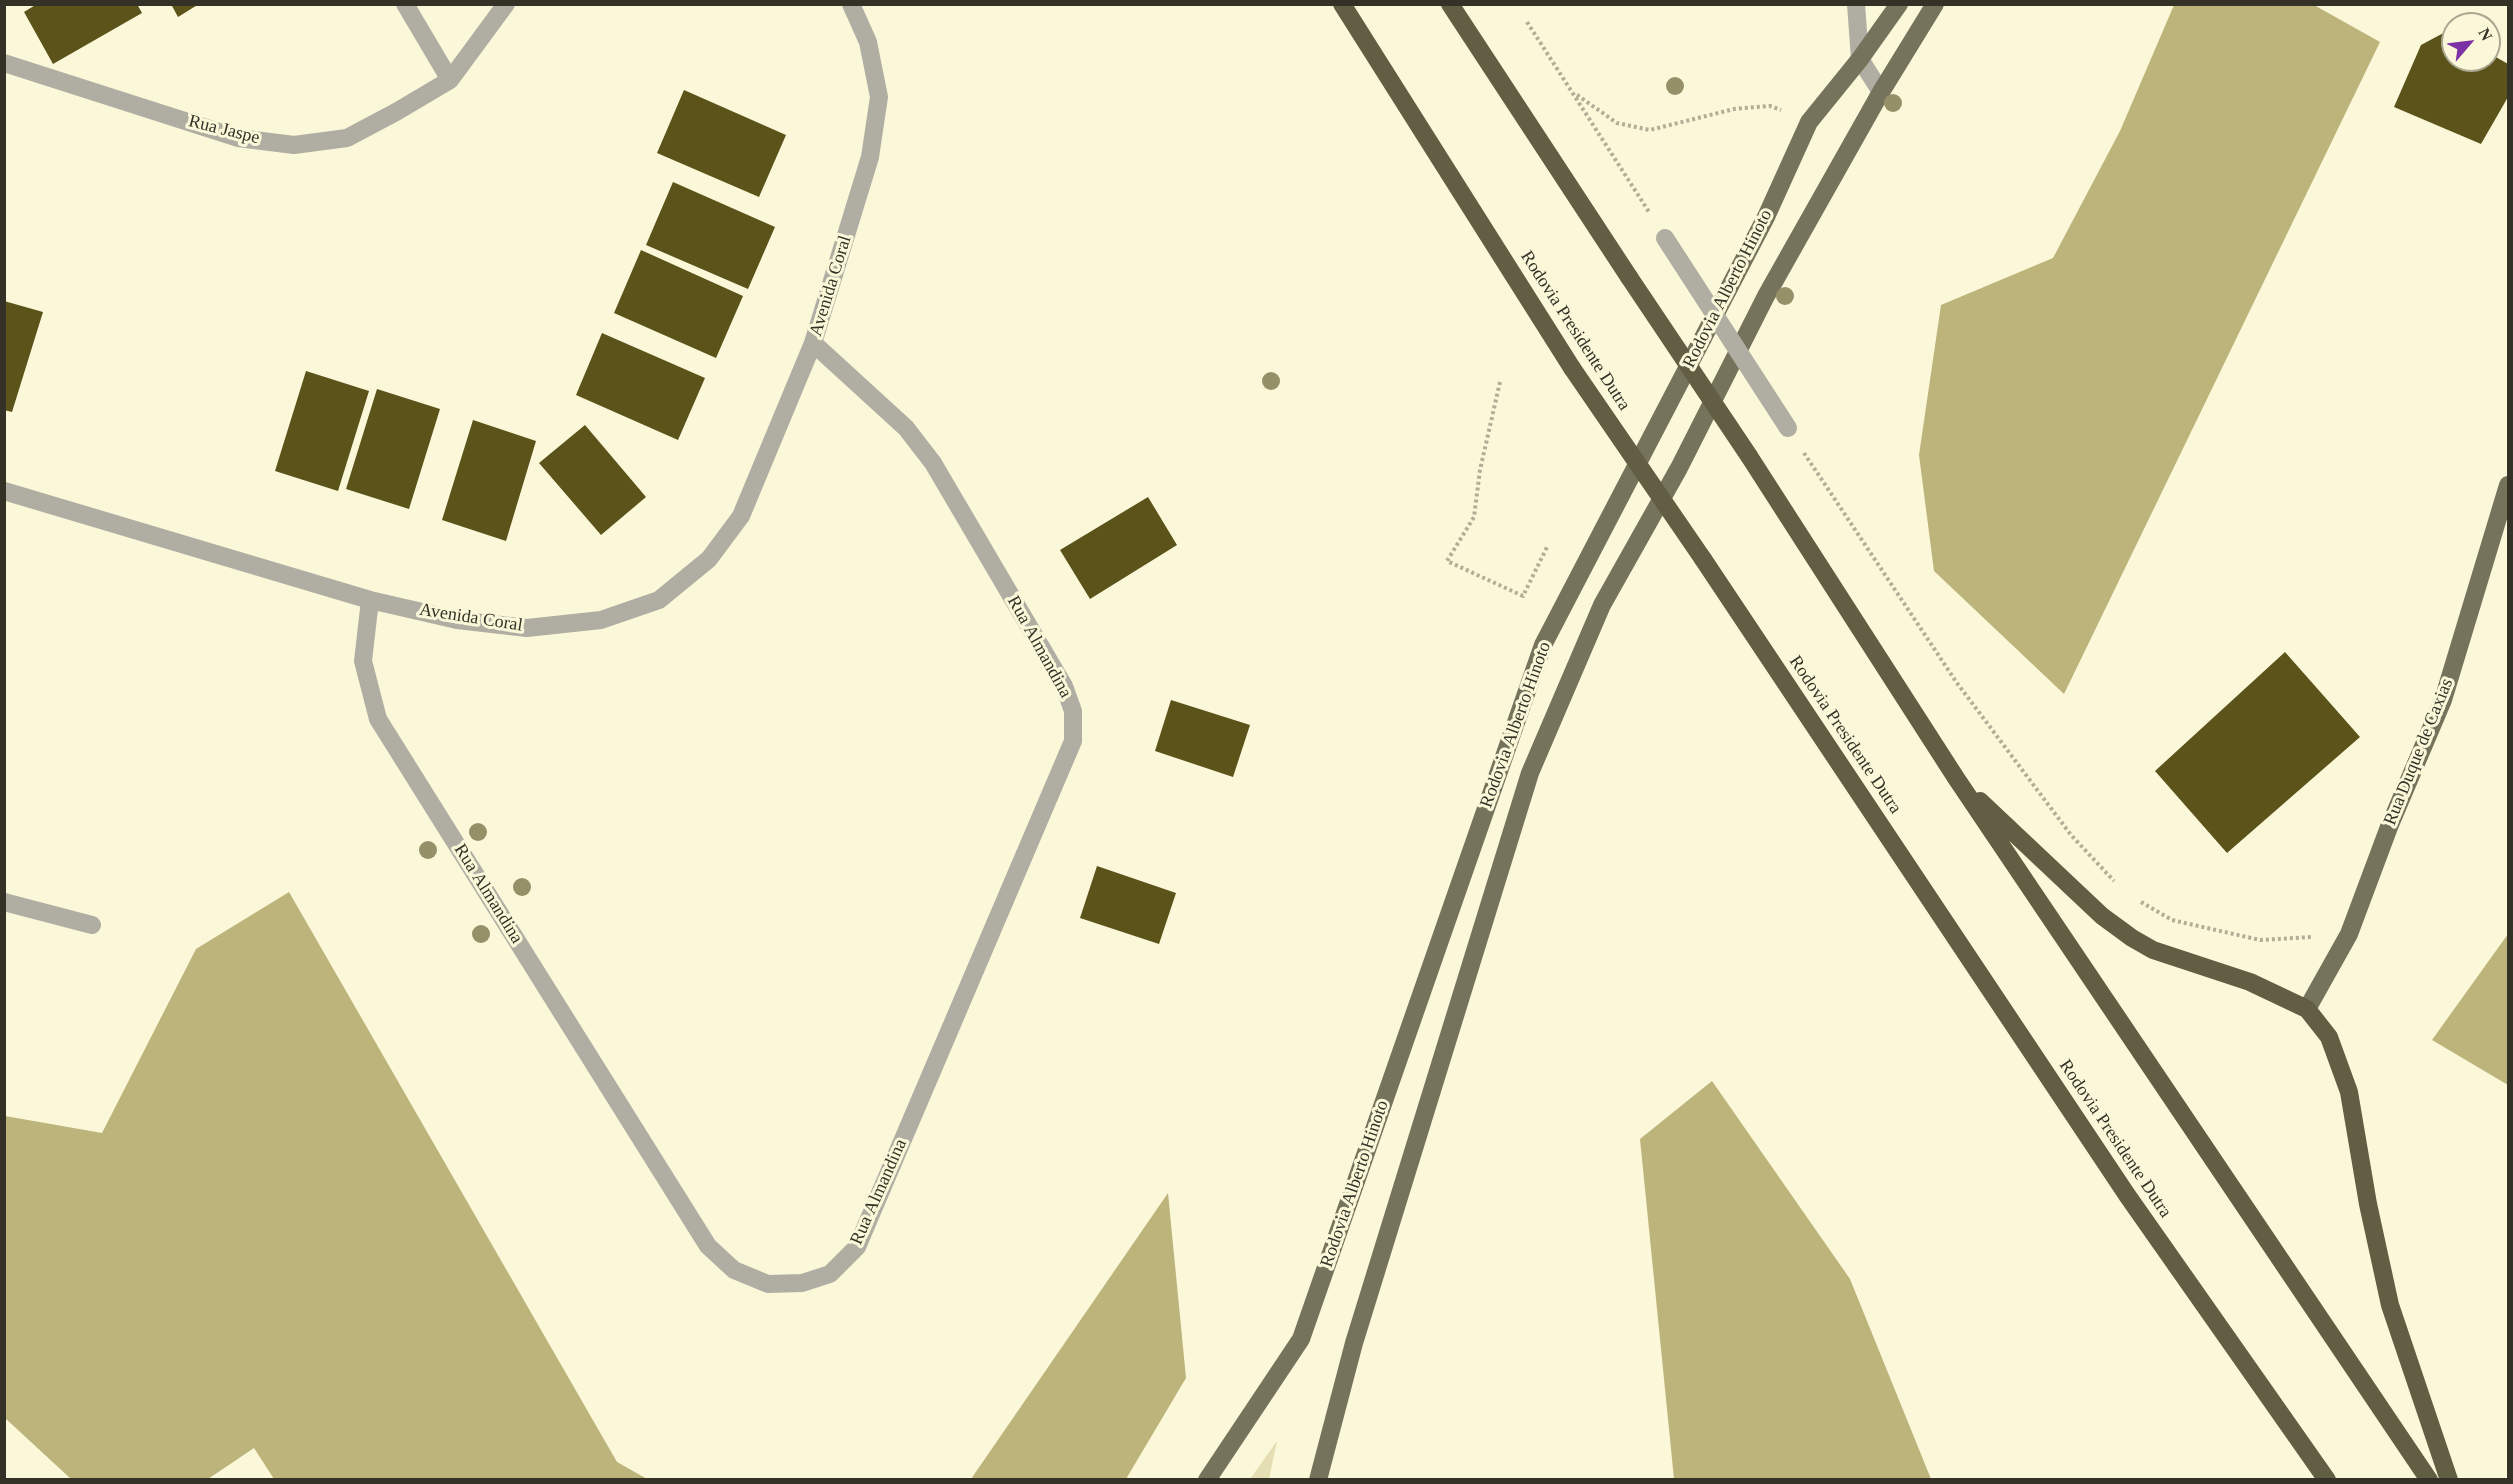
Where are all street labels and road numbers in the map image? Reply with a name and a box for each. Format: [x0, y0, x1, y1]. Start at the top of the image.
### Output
street label: Rua Jaspe [186, 111, 262, 149]
street label: Rodovia Alberto Hinoto [1679, 206, 1777, 372]
street label: Avenida Coral [805, 233, 857, 339]
street label: Rodovia Presidente Dutra [1515, 247, 1635, 415]
street label: Rua Almandina [1002, 592, 1076, 702]
street label: Avenida Coral [418, 599, 524, 637]
street label: Rodovia Alberto Hinoto [1476, 639, 1556, 811]
street label: Rodovia Presidente Dutra [1784, 652, 1906, 818]
street label: Rua Duque de Caxias [2380, 675, 2458, 829]
street label: Rua Almandina [449, 840, 527, 948]
street label: Rodovia Presidente Dutra [2054, 1056, 2176, 1222]
street label: Rodovia Alberto Hinoto [1316, 1098, 1394, 1270]
street label: Rua Almandina [846, 1136, 912, 1248]

